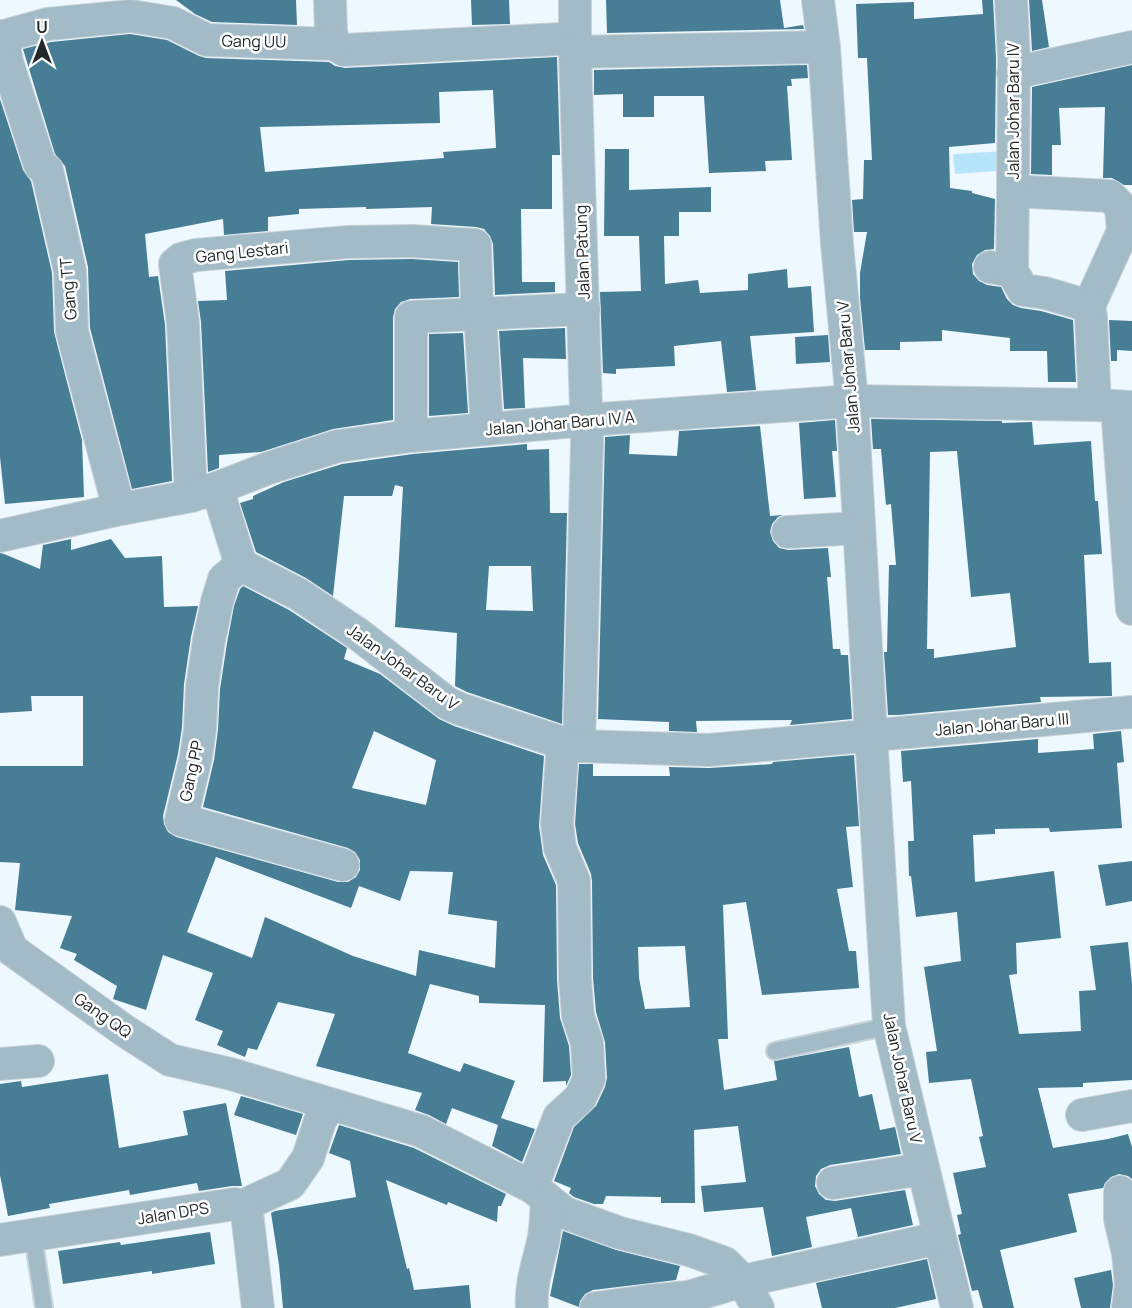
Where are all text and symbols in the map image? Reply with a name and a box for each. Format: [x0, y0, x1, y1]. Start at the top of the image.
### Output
north arrow [12, 12, 72, 72]
text: U [36, 16, 48, 38]
street label: Gang UU [221, 29, 287, 53]
street label: Jalan Johar Baru IV [1002, 42, 1024, 179]
street label: Jalan Patung [569, 204, 595, 300]
street label: Gang Lestari [195, 236, 289, 268]
street label: Gang TT [54, 257, 82, 321]
street label: Jalan Johar Baru V [831, 300, 865, 434]
street label: Jalan Johar Baru IV A [484, 406, 636, 440]
street label: Jalan Johar Baru V [343, 619, 463, 715]
street label: Jalan Johar Baru III [934, 707, 1070, 741]
street label: Gang PP [174, 738, 208, 803]
street label: Gang QQ [70, 987, 136, 1043]
street label: Jalan Johar Baru V [878, 1011, 928, 1146]
street label: Jalan DPS [136, 1196, 210, 1229]

